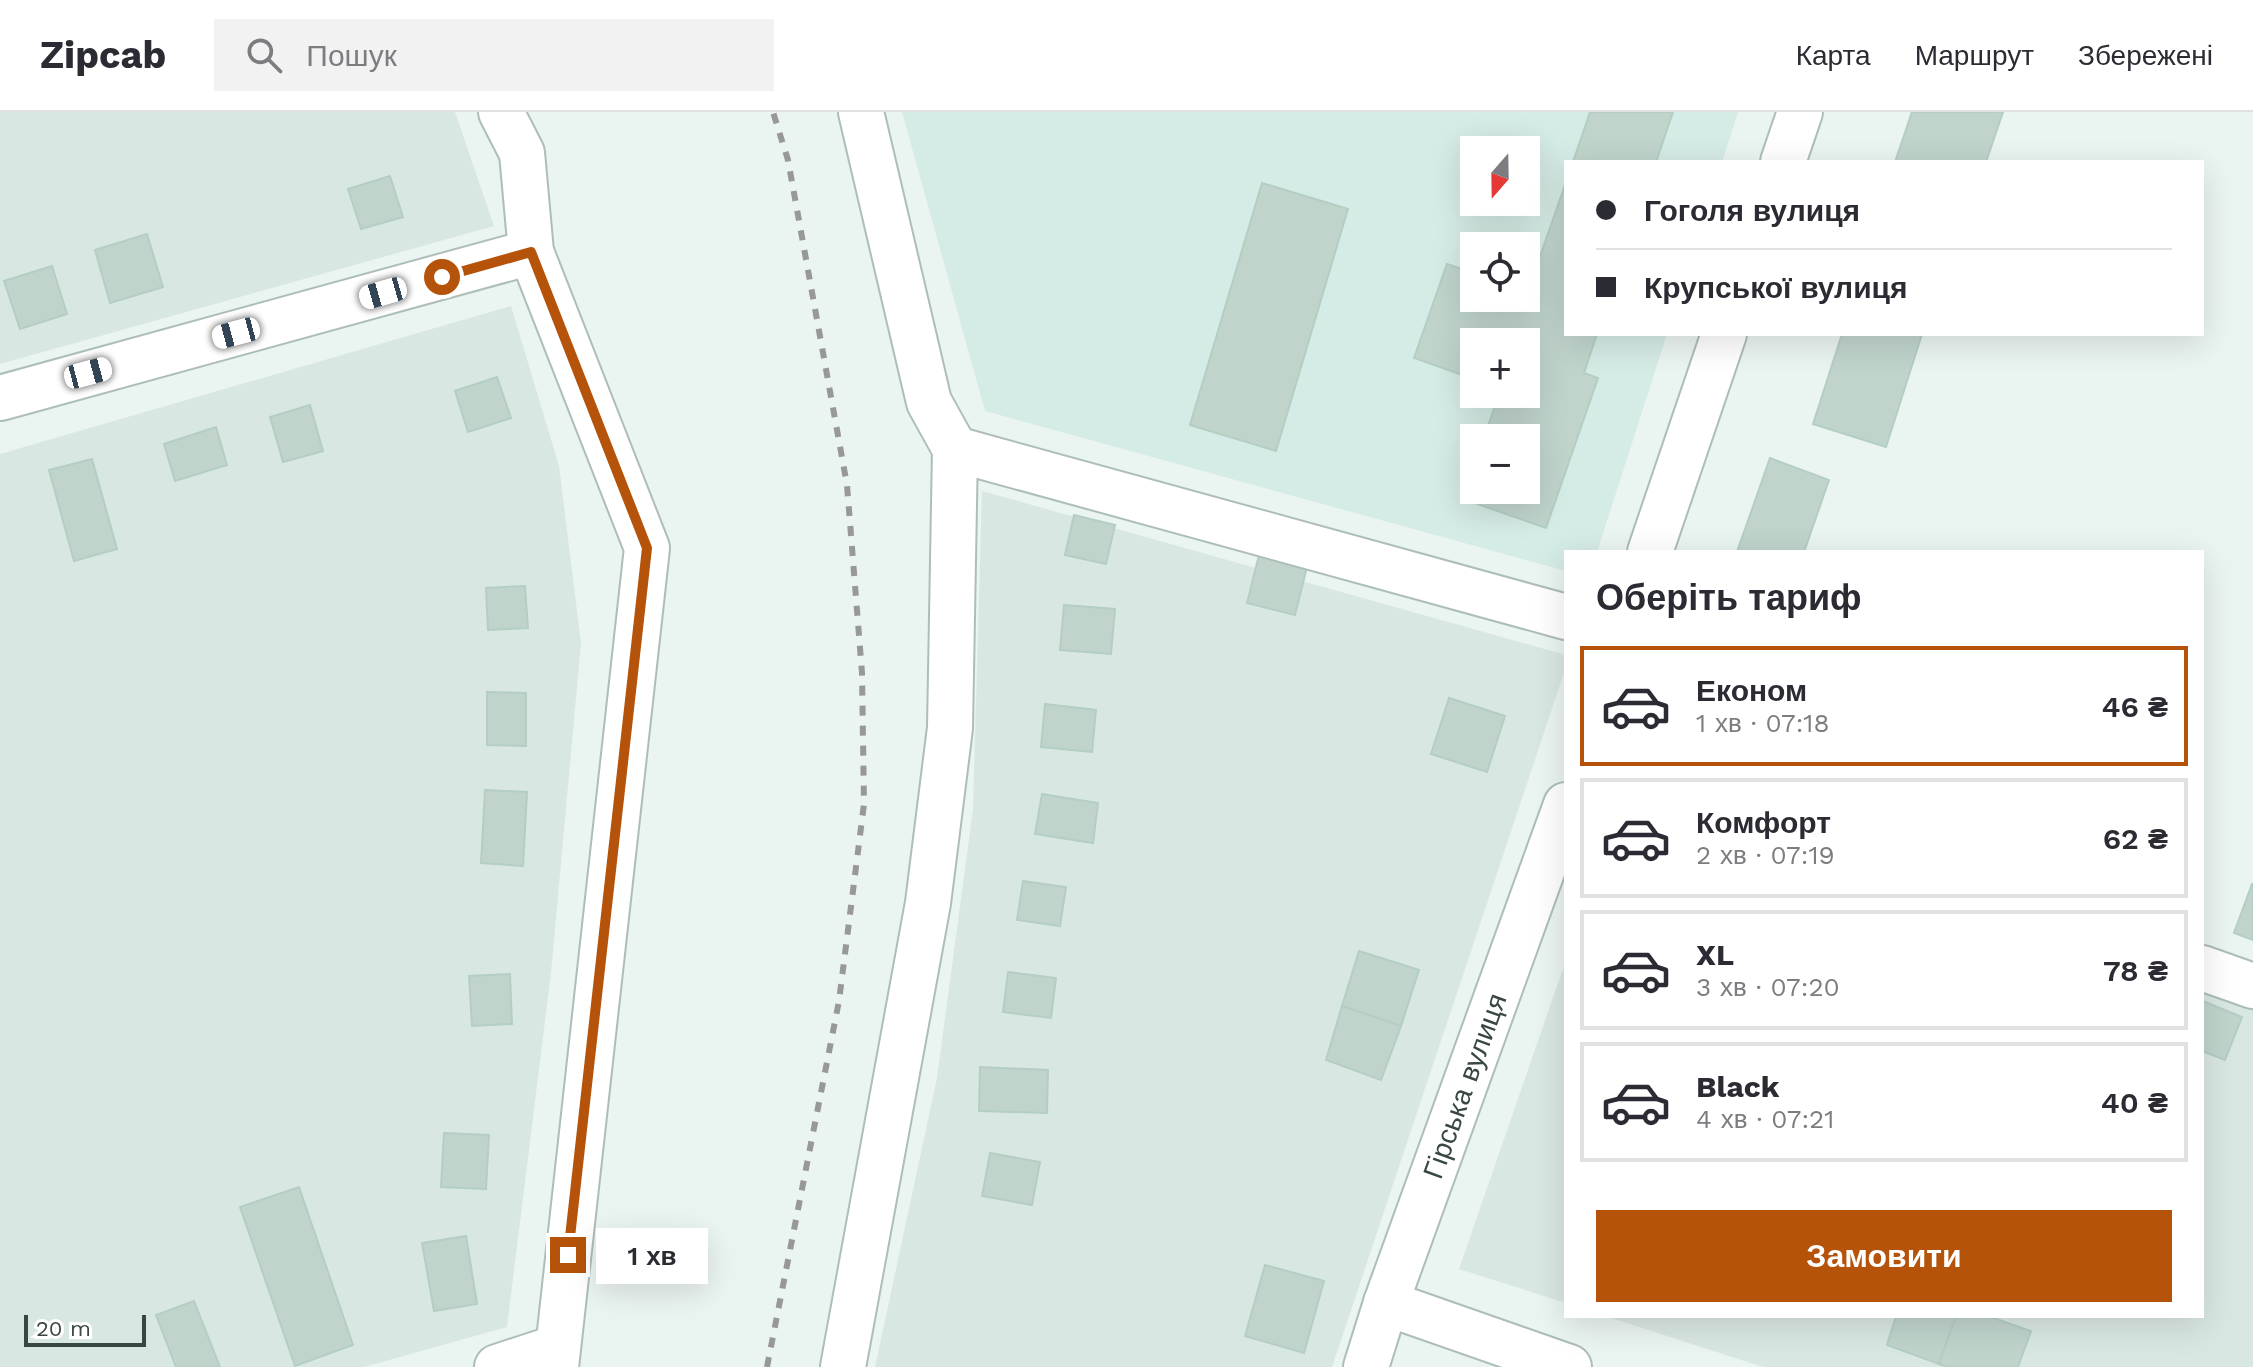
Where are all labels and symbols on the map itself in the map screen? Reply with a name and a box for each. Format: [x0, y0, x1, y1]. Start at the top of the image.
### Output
north arrow [1460, 136, 1540, 216]
route start [424, 259, 460, 295]
car [357, 275, 409, 311]
car [210, 315, 262, 351]
car [62, 355, 114, 391]
street label: Гірська вулиця [1416, 989, 1513, 1183]
callout: 1 хв [596, 1227, 708, 1283]
route end [550, 1237, 586, 1273]
scale bar [24, 1311, 146, 1347]

